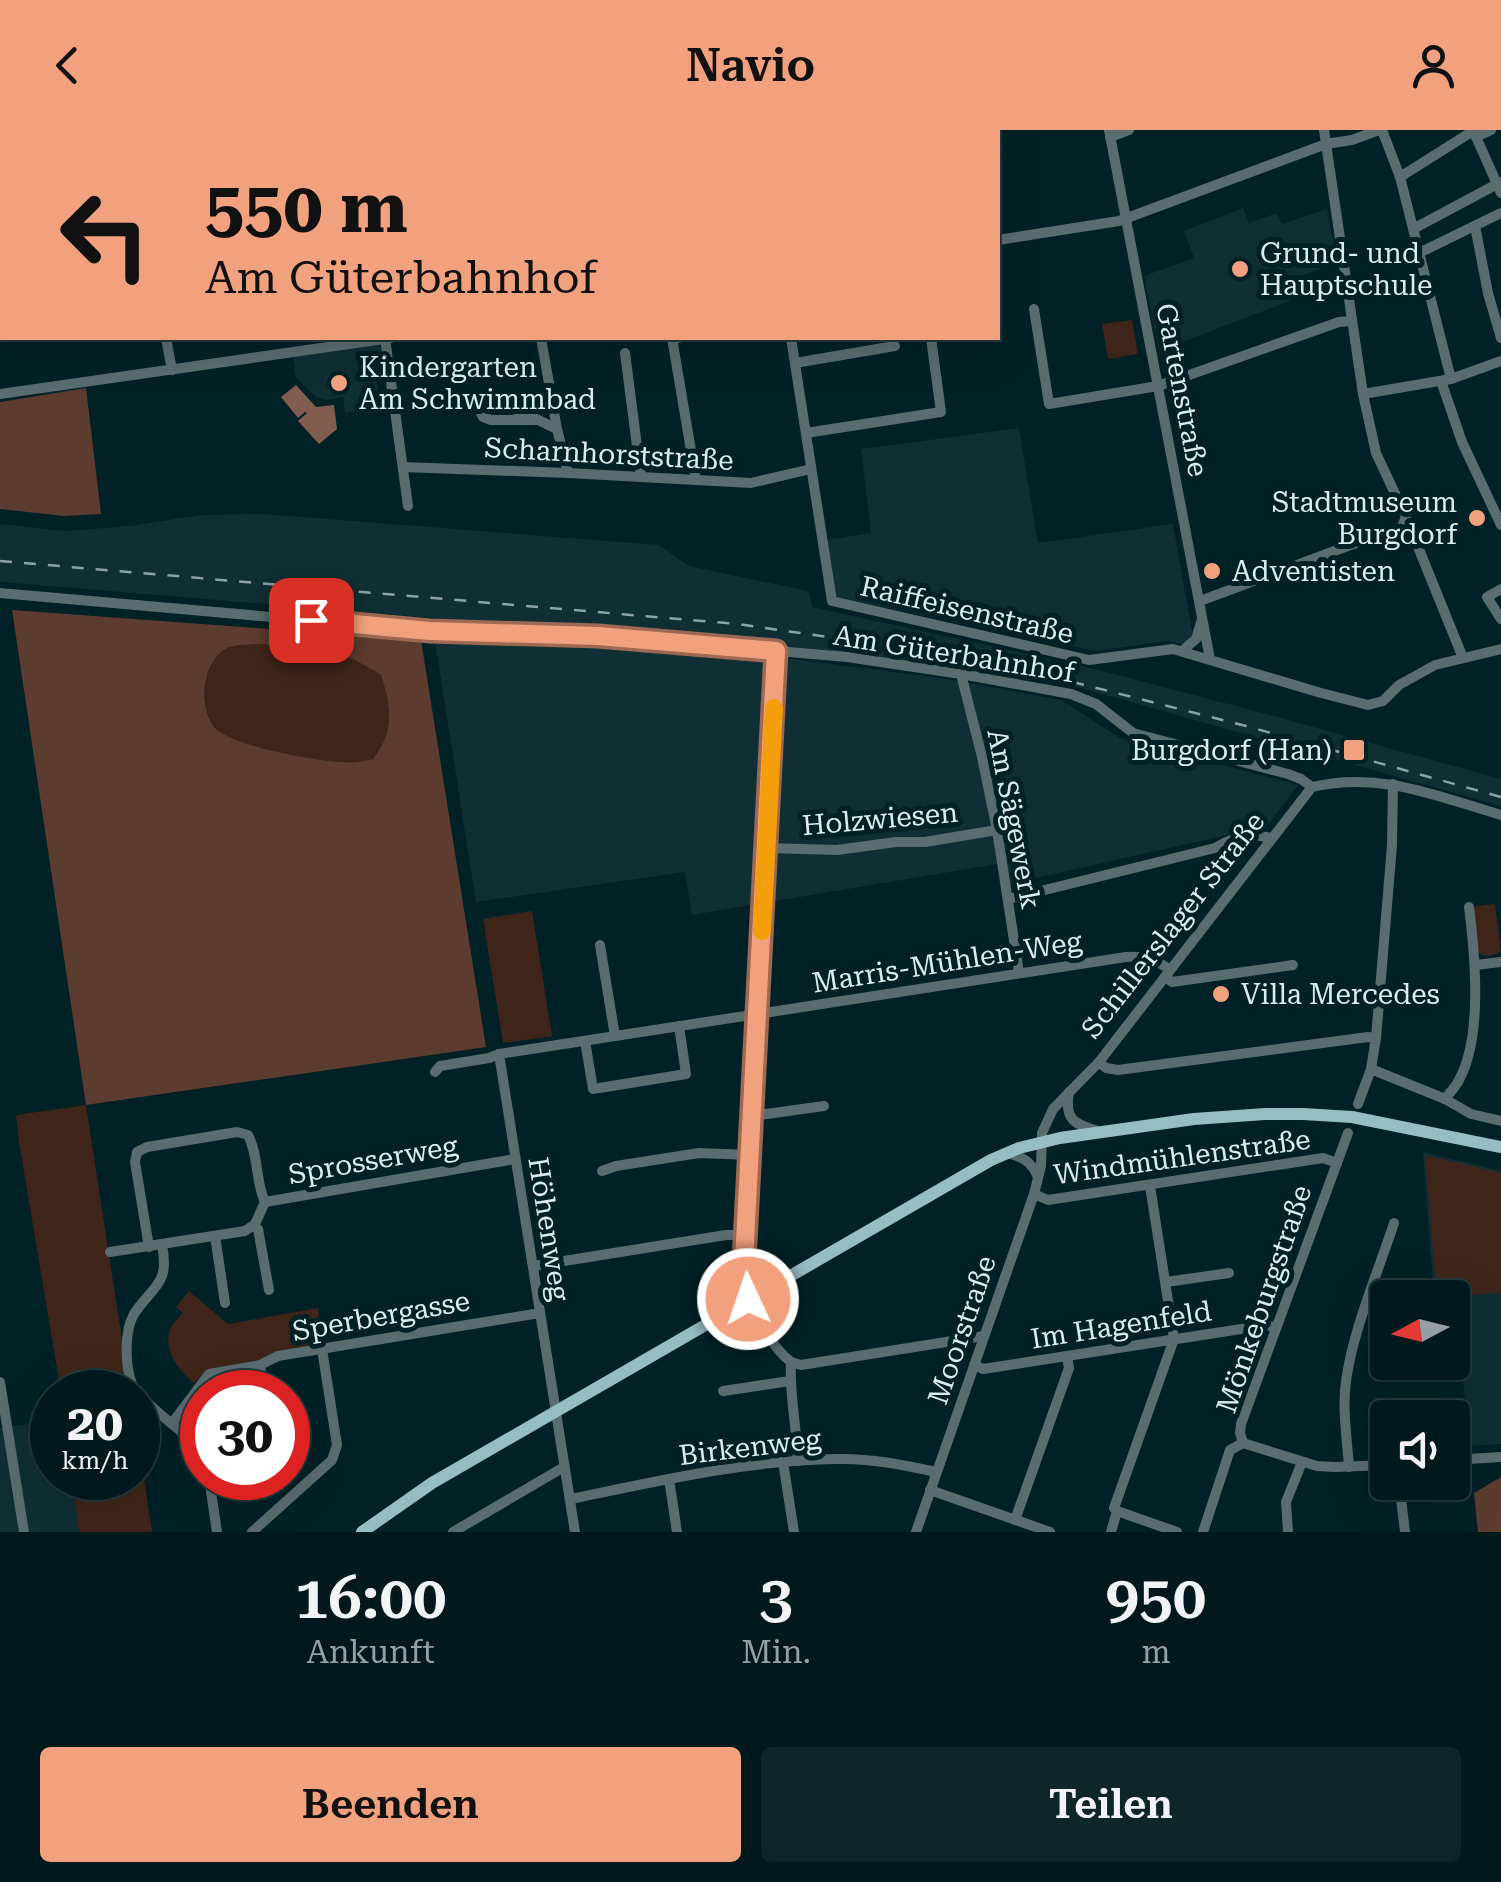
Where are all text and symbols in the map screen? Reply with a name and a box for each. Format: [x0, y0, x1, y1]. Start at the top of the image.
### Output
icon: back [40, 38, 95, 93]
icon: person [1406, 38, 1461, 93]
text: Navio [686, 39, 815, 92]
text: 550 m [205, 167, 408, 249]
icon: left [40, 170, 170, 300]
place label: Grund- und Hauptschule [1260, 237, 1432, 302]
text: Am Güterbahnhof [205, 251, 597, 304]
marker: Grund- und Hauptschule [1229, 258, 1251, 280]
street label: Gartenstraße [1149, 301, 1215, 479]
place label: Kindergarten Am Schwimmbad [359, 351, 596, 416]
marker: Kindergarten Am Schwimmbad [328, 372, 350, 394]
street label: Scharnhorststraße [484, 431, 734, 477]
place label: Stadtmuseum Burgdorf [1272, 486, 1458, 551]
marker: Stadtmuseum Burgdorf [1466, 507, 1488, 529]
place label: Adventisten [1232, 555, 1395, 588]
marker: Adventisten [1201, 560, 1223, 582]
street label: Raiffeisenstraße [857, 569, 1077, 651]
pin [269, 578, 354, 663]
icon: arrive [284, 593, 339, 648]
street label: Am Güterbahnhof [831, 619, 1078, 690]
street label: Am Sägewerk [980, 726, 1048, 912]
place label: Burgdorf (Han) [1131, 734, 1332, 767]
marker: Burgdorf (Han) [1341, 737, 1367, 763]
street label: Holzwiesen [801, 796, 959, 842]
street label: Schillerslager Straße [1074, 805, 1272, 1045]
street label: Marris-Mühlen-Weg [810, 924, 1084, 1000]
place label: Villa Mercedes [1241, 978, 1440, 1011]
marker: Villa Mercedes [1210, 983, 1232, 1005]
street label: Windmühlenstraße [1052, 1123, 1312, 1191]
street label: Sprosserweg [286, 1129, 460, 1191]
street label: Höhenweg [521, 1155, 577, 1303]
street label: Mönkeburgstraße [1210, 1181, 1318, 1417]
position arrow [696, 1247, 800, 1351]
street label: Moorstraße [921, 1251, 1003, 1409]
north arrow [1370, 1280, 1470, 1380]
map controls [1370, 1280, 1470, 1500]
street label: Sperbergasse [290, 1284, 472, 1348]
street label: Im Hagenfeld [1028, 1294, 1214, 1356]
speed limit sign: 30 [180, 1370, 310, 1500]
text: 20 [67, 1394, 123, 1452]
button: sound [1370, 1400, 1470, 1500]
street label: Birkenweg [677, 1422, 823, 1472]
text: km/h [62, 1446, 128, 1475]
text: 16:00 [295, 1562, 447, 1633]
text: 3 [759, 1562, 793, 1633]
text: 950 [1106, 1562, 1206, 1633]
text: Ankunft [307, 1633, 435, 1671]
text: Min. [741, 1633, 811, 1671]
text: m [1141, 1633, 1171, 1671]
button: Beenden [40, 1747, 741, 1862]
button: Teilen [761, 1747, 1461, 1862]

